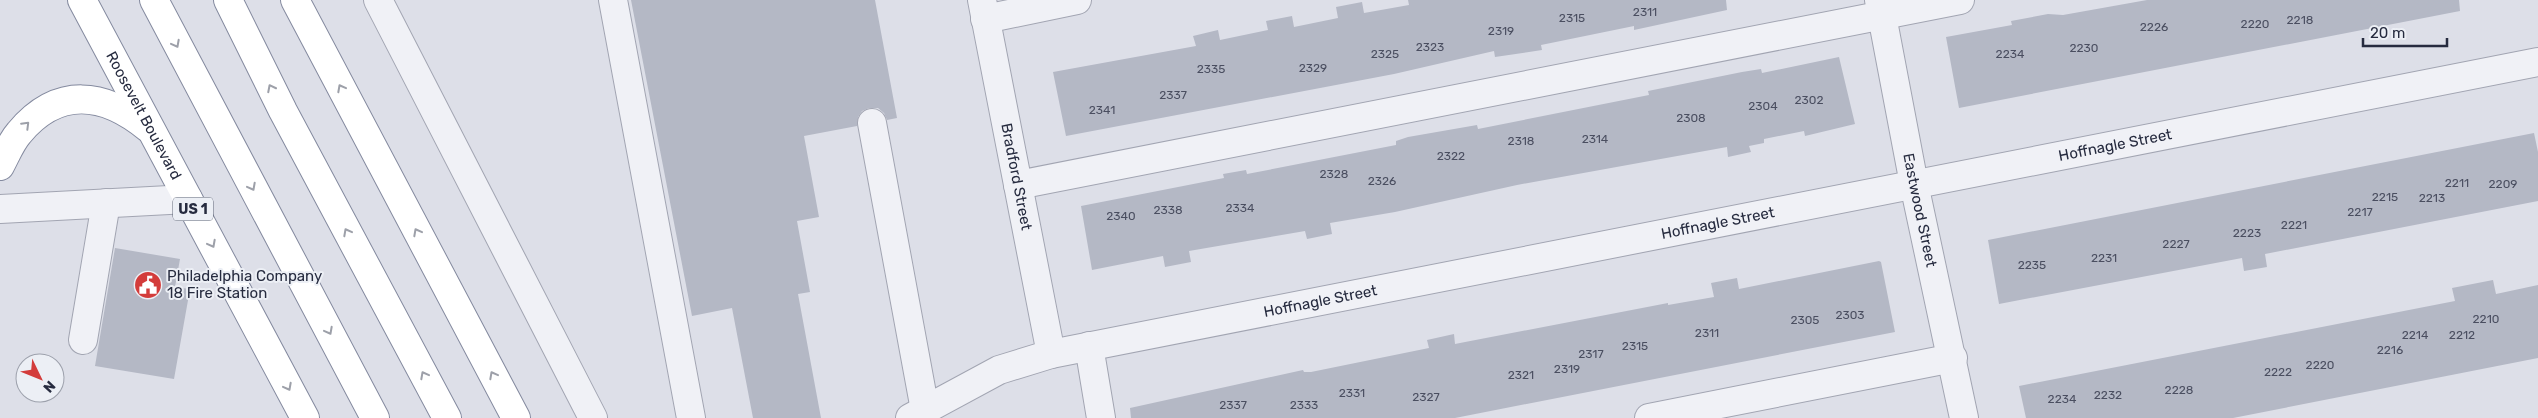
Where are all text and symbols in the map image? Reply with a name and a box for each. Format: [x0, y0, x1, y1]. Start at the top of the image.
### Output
house number: 2311 [1633, 5, 1657, 19]
house number: 2315 [1559, 11, 1585, 25]
house number: 2218 [2287, 13, 2313, 27]
scale bar [2363, 15, 2447, 47]
house number: 2220 [2241, 17, 2269, 31]
house number: 2226 [2140, 20, 2168, 34]
house number: 2319 [1488, 24, 1514, 38]
text: 20 m [2370, 24, 2405, 42]
one-way arrow [170, 38, 180, 47]
house number: 2323 [1416, 40, 1444, 54]
house number: 2230 [2070, 41, 2098, 55]
house number: 2325 [1371, 47, 1399, 61]
house number: 2234 [1996, 47, 2025, 61]
street label: Roosevelt Boulevard [102, 48, 185, 183]
house number: 2329 [1299, 61, 1327, 75]
house number: 2335 [1197, 62, 1225, 76]
one-way arrow [267, 84, 277, 93]
one-way arrow [337, 84, 347, 93]
house number: 2337 [1159, 88, 1187, 102]
house number: 2302 [1795, 93, 1823, 107]
house number: 2304 [1748, 99, 1778, 113]
house number: 2341 [1089, 103, 1115, 117]
house number: 2308 [1676, 111, 1706, 125]
one-way arrow [20, 122, 29, 131]
street label: Bradford Street [997, 122, 1036, 232]
street label: Hoffnagle Street [2057, 125, 2173, 165]
house number: 2314 [1582, 132, 1609, 146]
house number: 2318 [1508, 134, 1534, 148]
house number: 2322 [1437, 149, 1465, 163]
street label: Eastwood Street [1899, 152, 1941, 269]
house number: 2328 [1320, 167, 1348, 181]
house number: 2326 [1368, 174, 1396, 188]
house number: 2211 [2445, 176, 2469, 190]
house number: 2209 [2489, 177, 2517, 191]
one-way arrow [246, 182, 256, 191]
house number: 2215 [2372, 190, 2398, 204]
house number: 2213 [2419, 191, 2445, 205]
road number: US 1 [173, 198, 213, 220]
house number: 2334 [1226, 201, 1255, 215]
house number: 2338 [1153, 203, 1183, 217]
street label: Hoffnagle Street [1660, 203, 1776, 243]
house number: 2217 [2347, 205, 2373, 219]
house number: 2340 [1106, 209, 1136, 223]
house number: 2221 [2281, 218, 2307, 232]
house number: 2223 [2233, 226, 2261, 240]
one-way arrow [343, 228, 353, 237]
one-way arrow [413, 228, 423, 237]
house number: 2227 [2162, 237, 2190, 251]
one-way arrow [206, 238, 216, 247]
house number: 2231 [2091, 251, 2117, 265]
house number: 2235 [2018, 258, 2046, 272]
place label: Philadelphia Company 18 Fire Station [167, 267, 322, 302]
public building icon: Philadelphia Company 18 Fire Station [133, 270, 163, 300]
street label: Hoffnagle Street [1262, 281, 1379, 321]
house number: 2303 [1835, 308, 1865, 322]
house number: 2210 [2473, 312, 2499, 326]
house number: 2305 [1790, 313, 1820, 327]
one-way arrow [322, 325, 332, 334]
house number: 2311 [1695, 326, 1719, 340]
house number: 2214 [2402, 328, 2429, 342]
house number: 2212 [2449, 328, 2475, 342]
house number: 2315 [1622, 339, 1648, 353]
house number: 2216 [2377, 343, 2403, 357]
house number: 2317 [1578, 347, 1604, 361]
north arrow [15, 353, 65, 403]
house number: 2220 [2306, 358, 2334, 372]
house number: 2319 [1554, 362, 1580, 376]
house number: 2222 [2264, 365, 2292, 379]
house number: 2321 [1508, 368, 1534, 382]
one-way arrow [420, 371, 430, 380]
one-way arrow [490, 371, 500, 380]
text: N [39, 377, 59, 396]
one-way arrow [282, 382, 292, 391]
house number: 2228 [2165, 383, 2193, 397]
house number: 2331 [1339, 386, 1365, 400]
house number: 2232 [2094, 388, 2122, 402]
house number: 2327 [1412, 390, 1440, 404]
house number: 2234 [2048, 392, 2077, 406]
house number: 2337 [1219, 398, 1247, 412]
house number: 2333 [1290, 398, 1318, 412]

